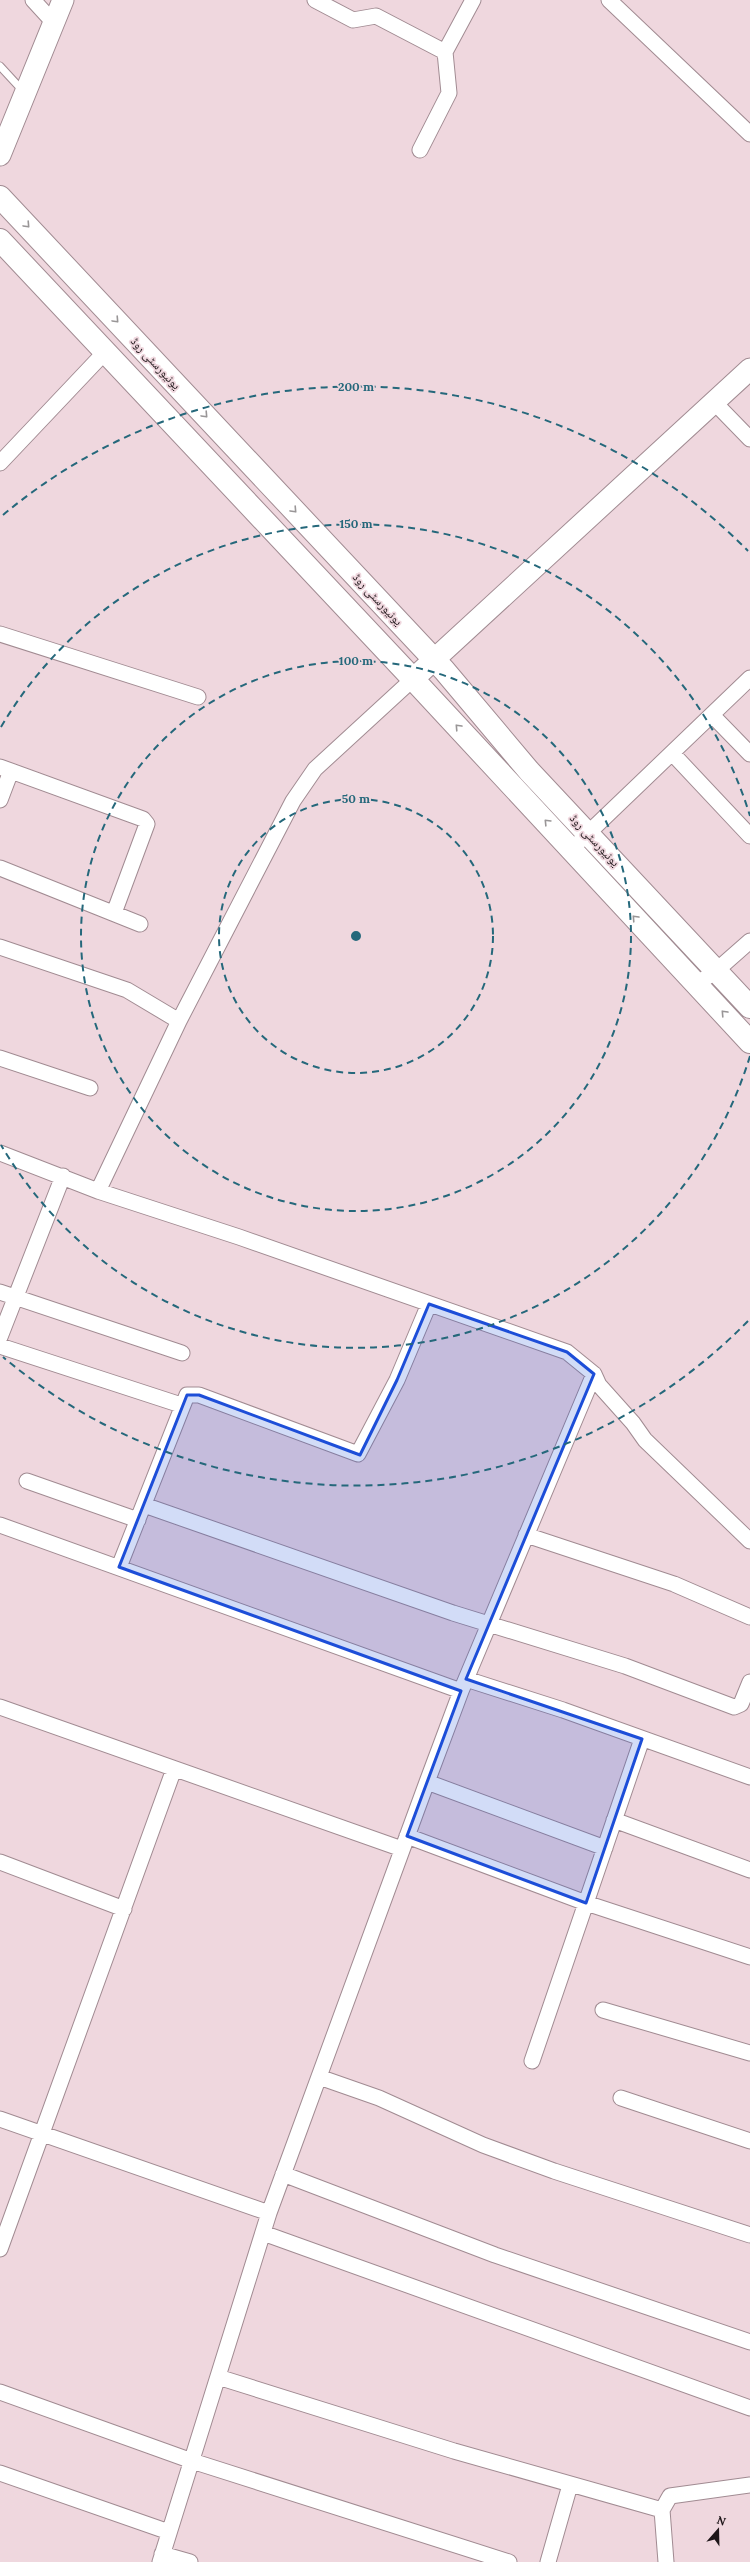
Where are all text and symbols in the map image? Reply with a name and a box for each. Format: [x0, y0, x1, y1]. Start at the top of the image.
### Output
one-way arrow [22, 220, 29, 228]
one-way arrow [111, 315, 119, 323]
street label: یونیورسٹی روڈ [128, 334, 184, 393]
text: 200 m [338, 379, 374, 394]
one-way arrow [200, 410, 208, 418]
one-way arrow [289, 505, 296, 512]
text: 150 m [339, 516, 373, 531]
street label: یونیورسٹی روڈ [350, 570, 406, 629]
text: 100 m [339, 653, 373, 668]
one-way arrow [456, 724, 463, 732]
text: 50 m [342, 791, 370, 806]
street label: یونیورسٹی روڈ [567, 811, 623, 870]
one-way arrow [544, 819, 552, 827]
one-way arrow [633, 915, 640, 922]
centre of rings [349, 929, 363, 943]
one-way arrow [721, 1010, 728, 1018]
north arrow [698, 2510, 738, 2550]
text: N [715, 2513, 728, 2529]

